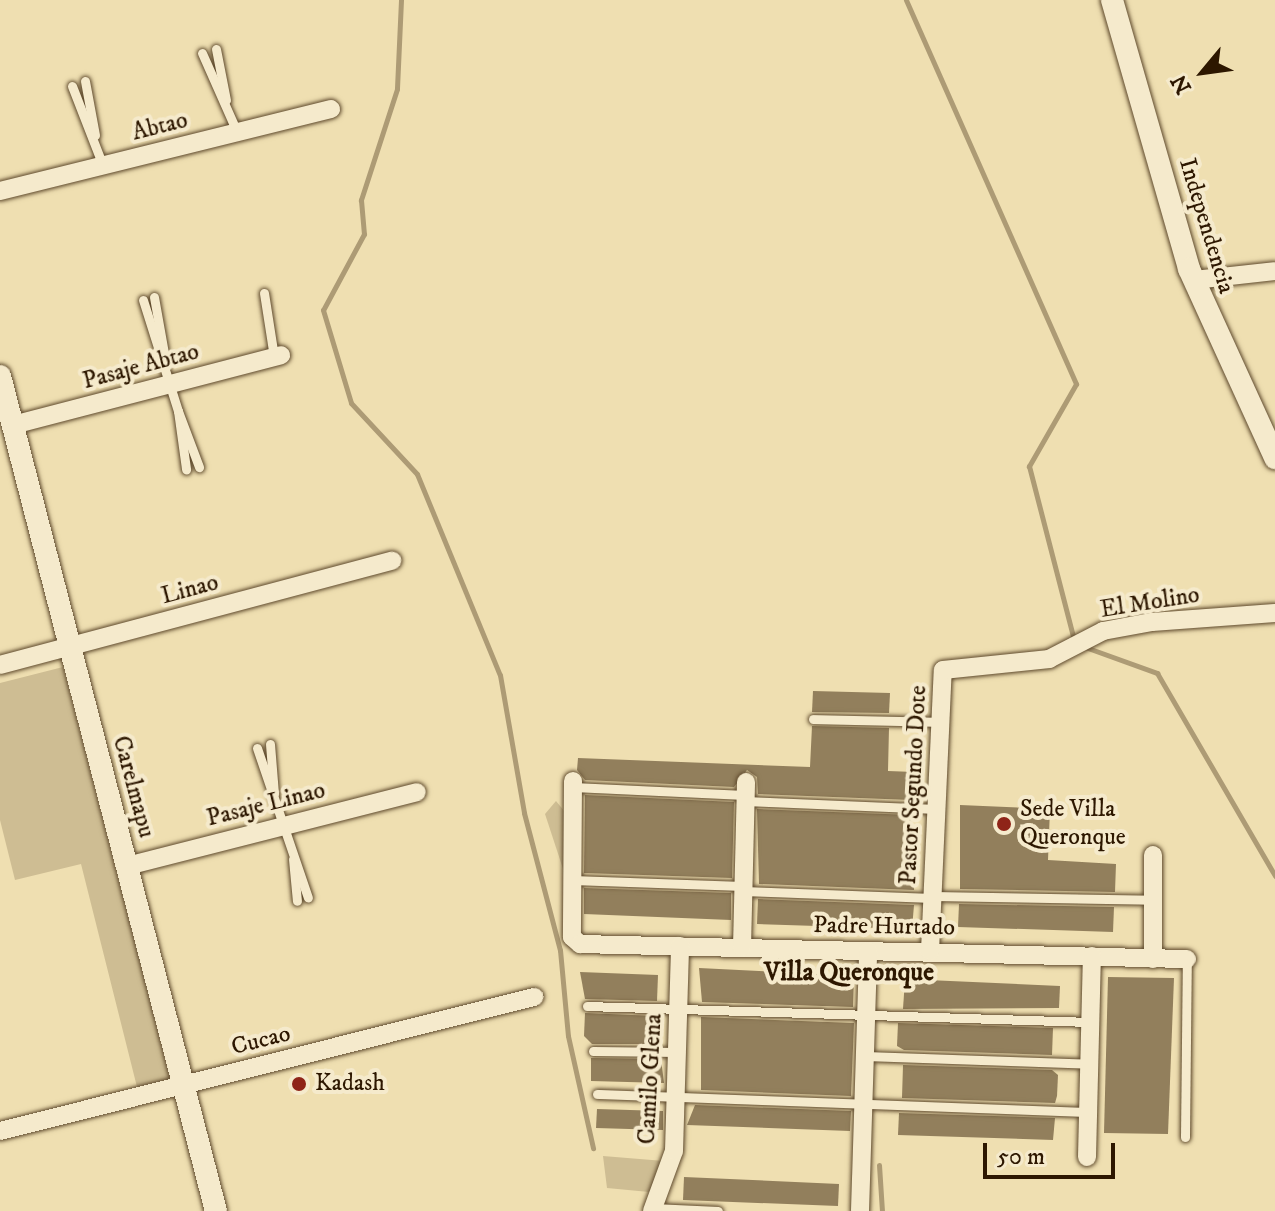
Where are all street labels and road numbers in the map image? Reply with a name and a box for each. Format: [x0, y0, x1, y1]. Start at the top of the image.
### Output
street label: Abtao [129, 106, 191, 148]
street label: Independencia [1172, 155, 1240, 297]
street label: Pasaje Abtao [80, 338, 202, 396]
street label: Linao [158, 569, 222, 611]
street label: El Molino [1098, 581, 1202, 625]
street label: Pastor Segundo Dote [894, 685, 934, 885]
street label: Carelmapu [106, 733, 160, 841]
street label: Pasaje Linao [204, 776, 328, 834]
street label: Padre Hurtado [813, 911, 955, 943]
street label: Camilo Glena [633, 1013, 669, 1145]
street label: Cucao [229, 1020, 293, 1062]

